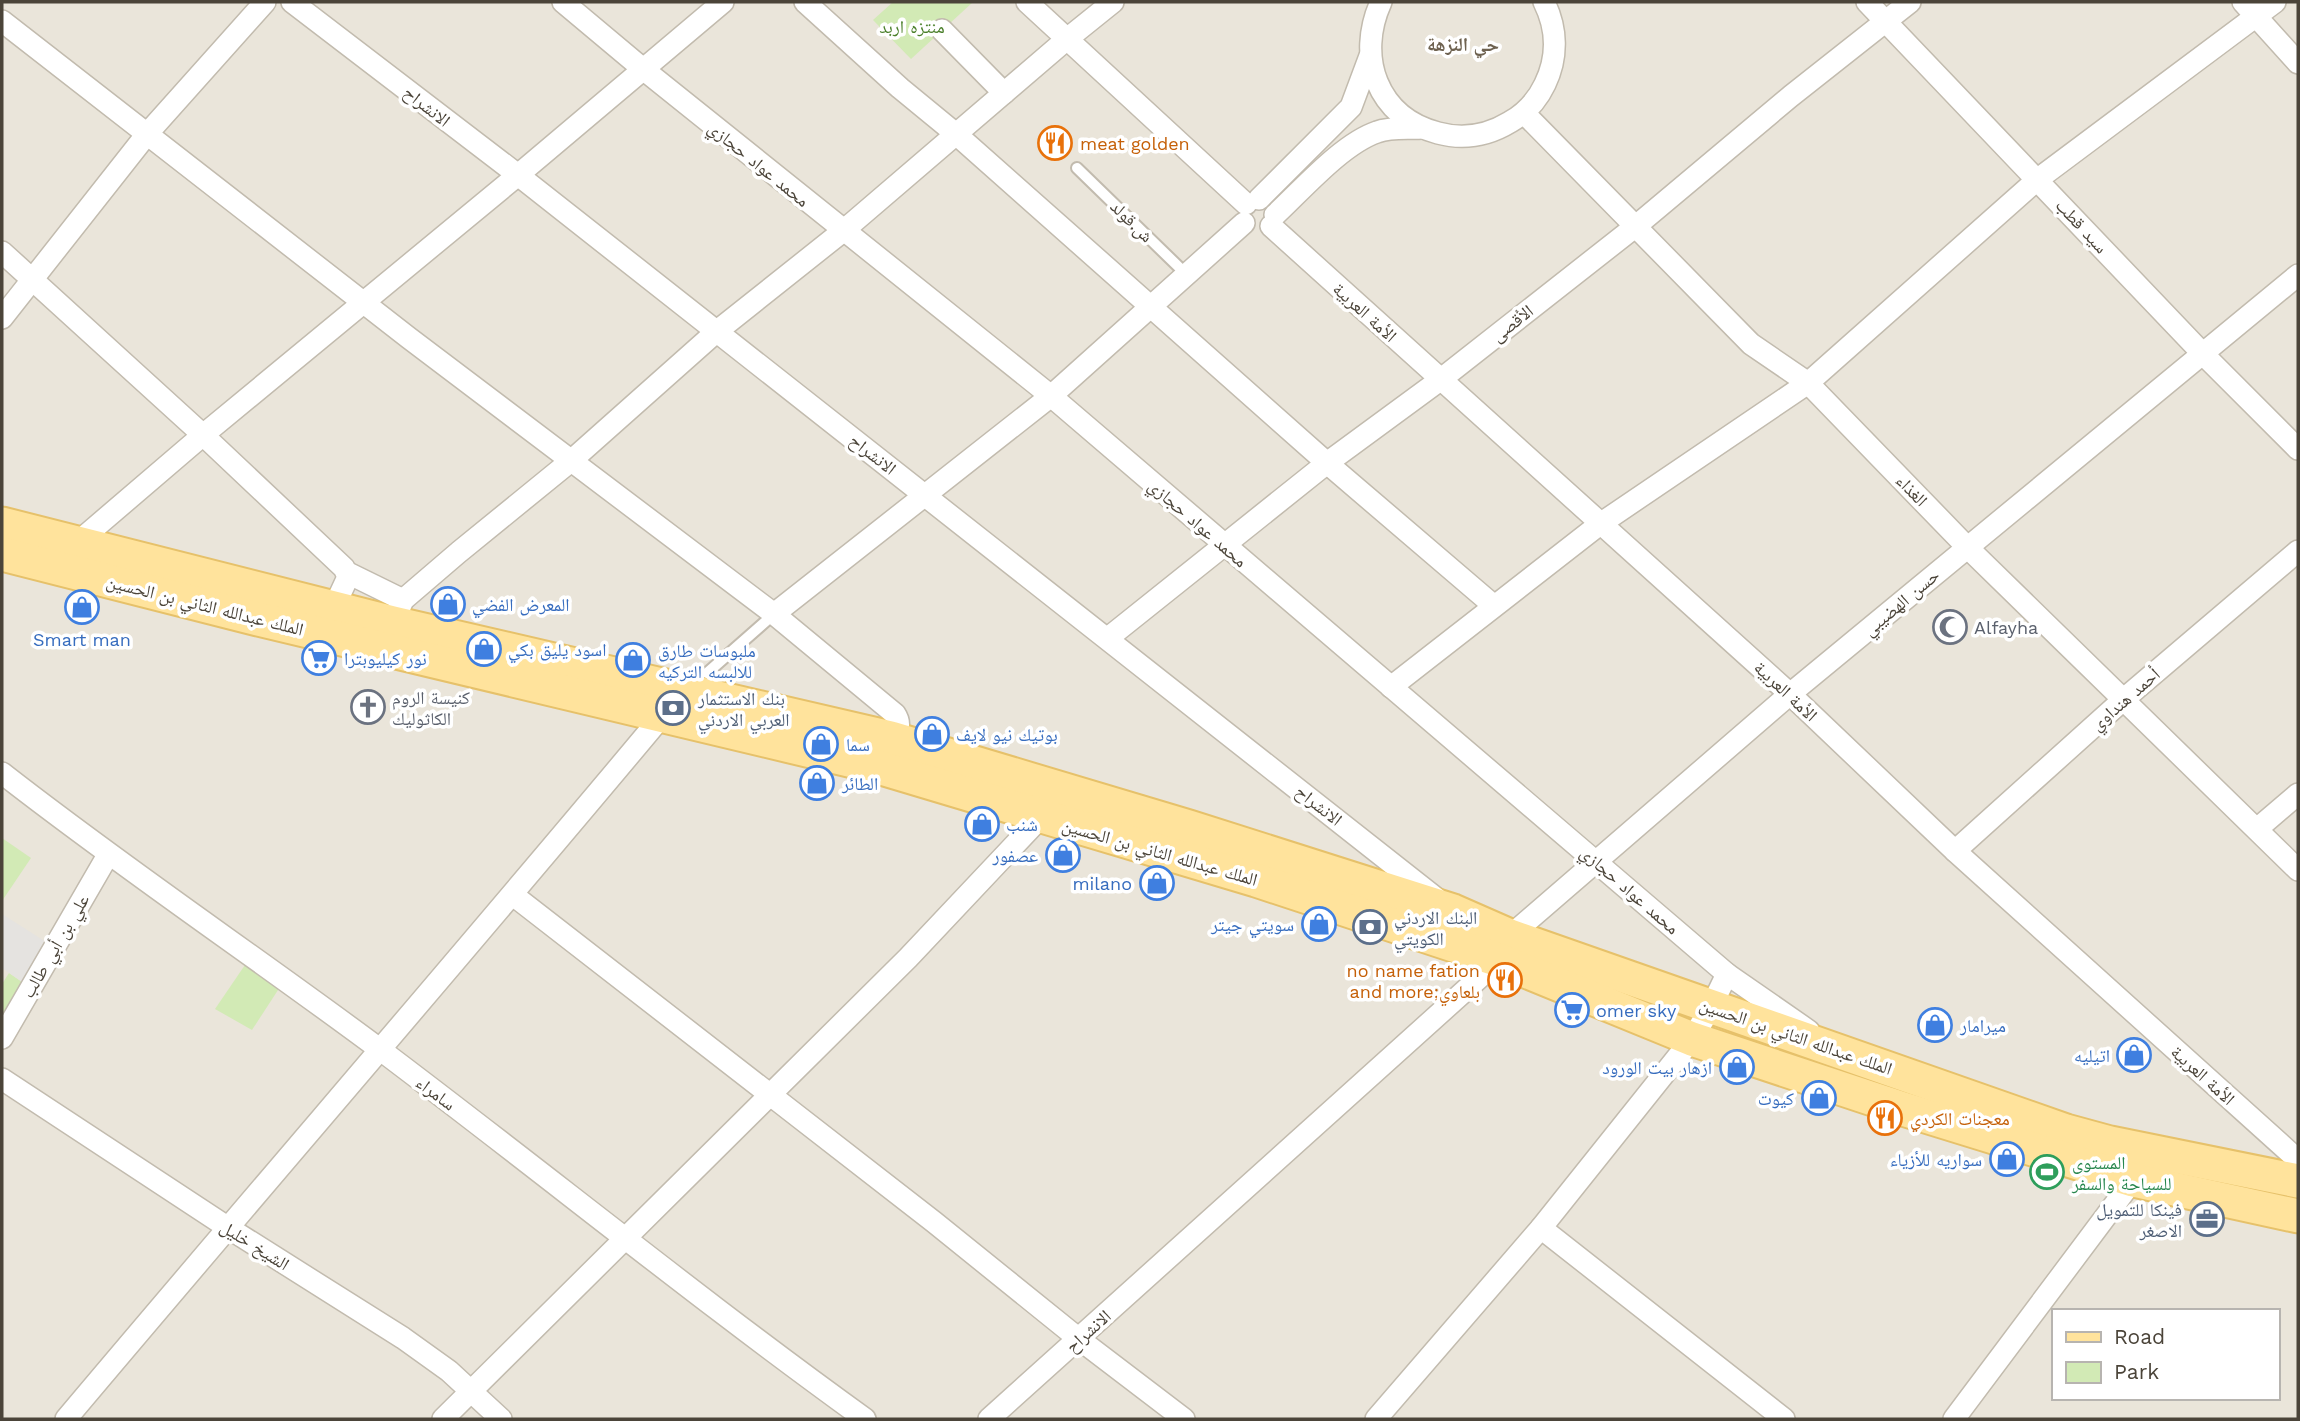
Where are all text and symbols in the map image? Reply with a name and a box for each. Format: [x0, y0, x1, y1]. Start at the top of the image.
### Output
park label: منتزه اربد [879, 16, 945, 37]
district label: حي النزهة [1427, 33, 1499, 59]
street label: الانشراح [398, 81, 455, 132]
street label: محمد عواد حجازي [701, 117, 814, 215]
restaurant icon: meat golden [1036, 124, 1074, 162]
place label: meat golden [1080, 133, 1190, 154]
street label: سيد قطب [2051, 194, 2112, 258]
street label: ش.قولد [1106, 196, 1158, 247]
street label: الأمة العربية [1328, 278, 1401, 346]
street label: الأقصى [1487, 300, 1538, 347]
street label: الانشراح [844, 429, 901, 480]
street label: الغذاء [1892, 470, 1932, 510]
street label: محمد عواد حجازي [1141, 474, 1252, 575]
street label: حسن الهضيبي [1859, 564, 1946, 643]
street label: الملك عبدالله الثاني بن الحسين [103, 570, 306, 644]
shop icon: المعرض الفضي [429, 585, 467, 623]
shop icon: Smart man [63, 588, 101, 626]
place label: المعرض الفضي [472, 594, 570, 619]
mosque icon: Alfayha [1931, 608, 1969, 646]
place label: Alfayha [1974, 617, 2038, 638]
place label: Smart man [33, 629, 131, 650]
shop icon: اسود يليق بكي [465, 630, 503, 668]
supermarket icon: نور كيليوبترا [300, 639, 338, 677]
place label: اسود يليق بكي [508, 639, 606, 664]
place label: ملبوسات طارق للالبسه التركيه [658, 640, 756, 682]
shop icon: ملبوسات طارق للالبسه التركيه [614, 641, 652, 679]
place label: نور كيليوبترا [344, 648, 427, 669]
street label: الأمة العربية [1750, 657, 1822, 726]
street label: أحمد هنداوي [2086, 663, 2167, 738]
place label: كنيسة الروم الكاثوليك [392, 687, 471, 729]
church icon: كنيسة الروم الكاثوليك [349, 688, 387, 726]
place label: بنك الاستثمار العربي الاردني [697, 688, 790, 734]
bank icon: بنك الاستثمار العربي الاردني [654, 689, 692, 727]
shop icon: بوتيك نيو لايف [913, 715, 951, 753]
place label: بوتيك نيو لايف [956, 724, 1058, 745]
shop icon: سما [802, 725, 840, 763]
place label: سما [846, 734, 870, 755]
shop icon: الطائر [798, 764, 836, 802]
place label: الطائر [841, 773, 878, 794]
street label: الانشراح [1290, 780, 1347, 831]
shop icon: شنب [963, 805, 1001, 843]
place label: شنب [1006, 814, 1038, 835]
street label: الملك عبدالله الثاني بن الحسين [1059, 814, 1260, 894]
shop icon: عصفور [1044, 836, 1082, 874]
street label: محمد عواد حجازي [1573, 841, 1684, 942]
place label: عصفور [992, 845, 1038, 866]
shop icon: milano [1138, 864, 1176, 902]
place label: milano [1072, 873, 1132, 894]
street label: علي بن أبي طالب [17, 890, 97, 1004]
shop icon: سويتي جيتر [1300, 905, 1338, 943]
place label: البنك الاردني الكويتي [1394, 907, 1477, 953]
bank icon: البنك الاردني الكويتي [1351, 908, 1389, 946]
place label: سويتي جيتر [1210, 914, 1294, 939]
place label: no name fation and more;بلعاوي [1347, 960, 1480, 1006]
restaurant icon: no name fation and more;بلعاوي [1486, 961, 1524, 999]
supermarket icon: omer sky [1553, 991, 1591, 1029]
street label: الملك عبدالله الثاني بن الحسين [1695, 993, 1895, 1083]
place label: omer sky [1596, 1000, 1677, 1021]
shop icon: ميرامار [1916, 1006, 1954, 1044]
place label: ميرامار [1959, 1015, 2006, 1036]
shop icon: اتيليه [2115, 1036, 2153, 1074]
street label: الأمة العربية [2166, 1041, 2239, 1109]
place label: اتيليه [2074, 1045, 2110, 1066]
shop icon: ازهار بيت الورود [1718, 1048, 1756, 1086]
place label: ازهار بيت الورود [1602, 1057, 1712, 1078]
street label: سامراء [412, 1071, 460, 1115]
shop icon: كيوت [1800, 1079, 1838, 1117]
place label: كيوت [1758, 1088, 1795, 1109]
restaurant icon: معجنات الكردي [1866, 1099, 1904, 1137]
place label: معجنات الكردي [1910, 1108, 2010, 1133]
shop icon: سواريه للأزياء [1988, 1140, 2026, 1178]
place label: سواريه للأزياء [1890, 1149, 1982, 1170]
place label: المستوى للسياحة والسفر [2071, 1152, 2172, 1194]
sports icon: المستوى للسياحة والسفر [2028, 1153, 2066, 1191]
place label: فينكا للتمويل الاصغر [2096, 1199, 2182, 1241]
office icon: فينكا للتمويل الاصغر [2188, 1200, 2226, 1238]
street label: الشيخ خليل [215, 1216, 293, 1276]
street label: الانشراح [1061, 1305, 1116, 1358]
legend [2052, 1309, 2279, 1400]
text: Road [2114, 1324, 2165, 1349]
text: Park [2114, 1359, 2159, 1384]

